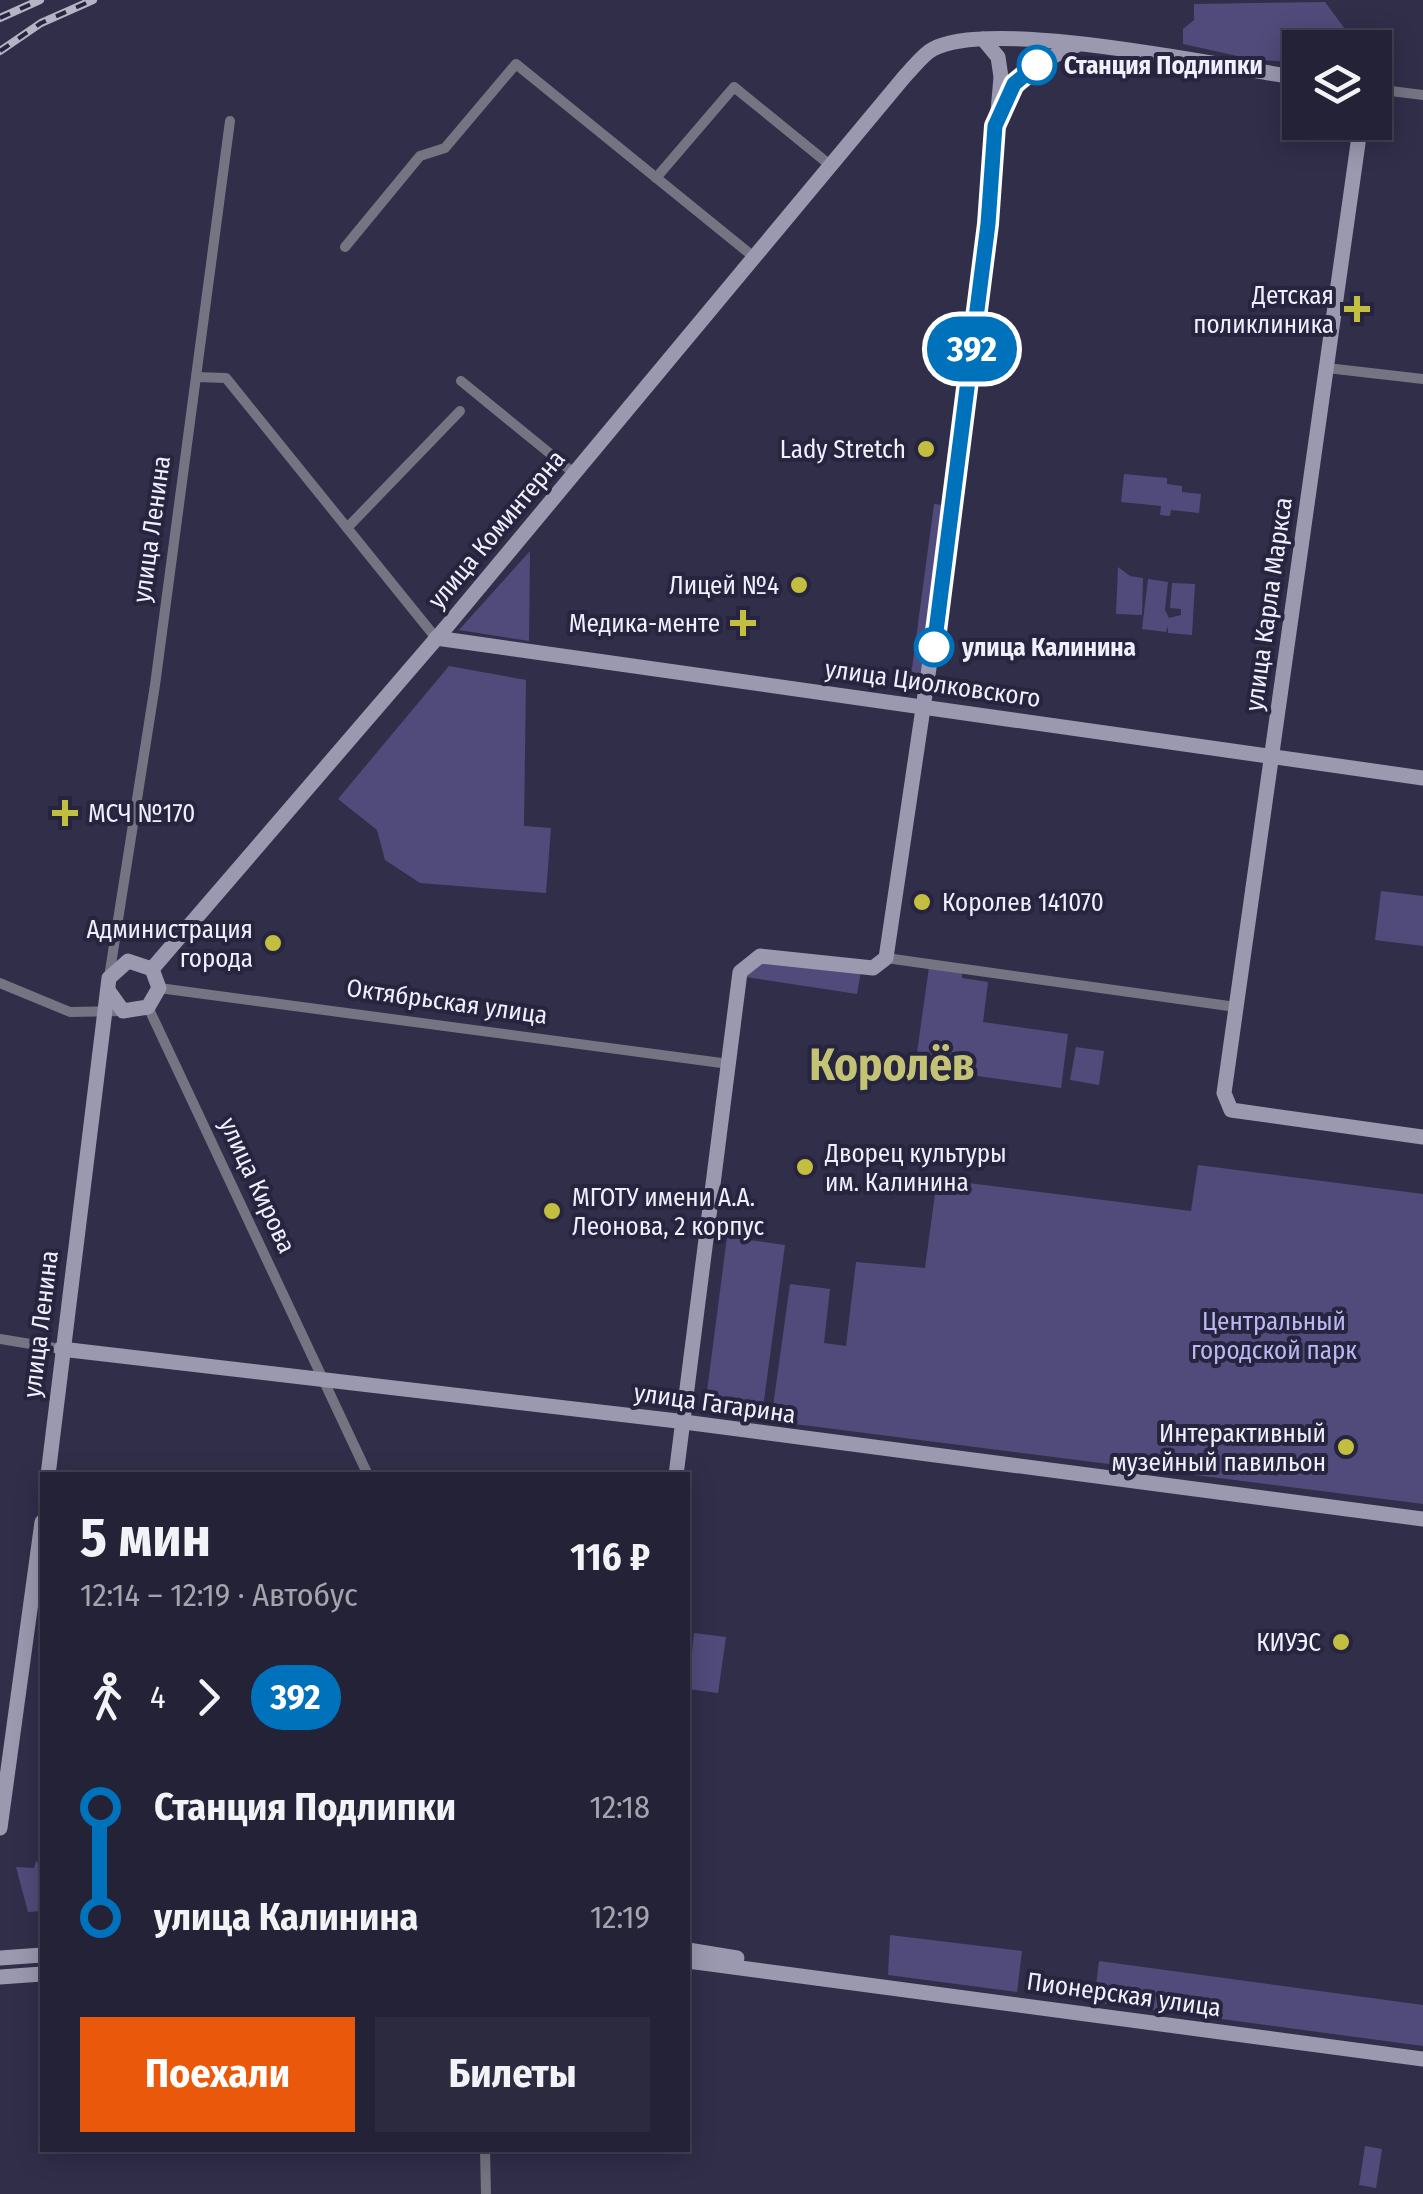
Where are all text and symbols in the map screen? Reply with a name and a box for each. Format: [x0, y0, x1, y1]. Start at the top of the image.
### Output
map controls [1282, 30, 1392, 140]
button: layers [1282, 30, 1392, 140]
marker: Станция Подлипки [1018, 46, 1056, 84]
place label: Станция Подлипки [1064, 51, 1263, 81]
place label: Детская поликлиника [1193, 281, 1334, 340]
marker: Детская поликлиника [1344, 296, 1370, 322]
line badge: 392 [914, 316, 1030, 382]
text: 392 [947, 328, 997, 370]
place label: Lady Stretch [780, 435, 906, 465]
marker: Lady Stretch [915, 438, 937, 460]
street label: улица Коминтерна [422, 444, 572, 615]
street label: улица Ленина [127, 454, 177, 604]
street label: улица Карла Маркса [1239, 495, 1299, 713]
place label: Лицей №4 [669, 571, 779, 601]
marker: Лицей №4 [788, 574, 810, 596]
place label: Медика-менте [569, 609, 720, 639]
marker: Медика-менте [730, 610, 756, 636]
marker: улица Калинина [915, 628, 953, 666]
place label: улица Калинина [961, 633, 1136, 663]
street label: улица Циолковского [823, 654, 1043, 714]
place label: МСЧ №170 [88, 799, 195, 829]
marker: МСЧ №170 [52, 800, 78, 826]
place label: Королев 141070 [942, 888, 1104, 918]
marker: Королев 141070 [911, 891, 933, 913]
place label: Администрация города [87, 915, 253, 974]
marker: Администрация города [262, 932, 284, 954]
street label: Октябрьская улица [344, 973, 549, 1031]
district label: Королёв [809, 1038, 975, 1092]
street label: улица Кирова [213, 1113, 302, 1258]
place label: Дворец культуры им. Калинина [824, 1139, 1007, 1198]
marker: Дворец культуры им. Калинина [794, 1156, 816, 1178]
place label: МГОТУ имени А.А. Леонова, 2 корпус [572, 1183, 765, 1242]
marker: МГОТУ имени А.А. Леонова, 2 корпус [541, 1200, 563, 1222]
street label: улица Ленина [17, 1249, 65, 1399]
park label: Центральный городской парк [1191, 1307, 1357, 1366]
street label: улица Гагарина [632, 1378, 798, 1430]
place label: Интерактивный музейный павильон [1111, 1419, 1326, 1478]
marker: Интерактивный музейный павильон [1335, 1436, 1357, 1458]
text: 5 мин [80, 1505, 211, 1571]
text: 116 ₽ [570, 1534, 650, 1580]
text: 12:14 – 12:19 · Автобус [80, 1576, 358, 1614]
place label: КИУЭС [1256, 1628, 1321, 1658]
marker: КИУЭС [1330, 1631, 1352, 1653]
icon: walk [80, 1670, 135, 1725]
icon: forward [181, 1670, 236, 1725]
text: 392 [271, 1676, 321, 1718]
text: 4 [150, 1678, 166, 1716]
text: Станция Подлипки [154, 1784, 456, 1830]
text: 12:18 [589, 1788, 650, 1826]
text: улица Калинина [154, 1894, 418, 1940]
text: 12:19 [590, 1898, 650, 1936]
street label: Пионерская улица [1025, 1967, 1223, 2023]
button: Поехали [80, 2017, 355, 2132]
button: Билеты [375, 2017, 650, 2132]

